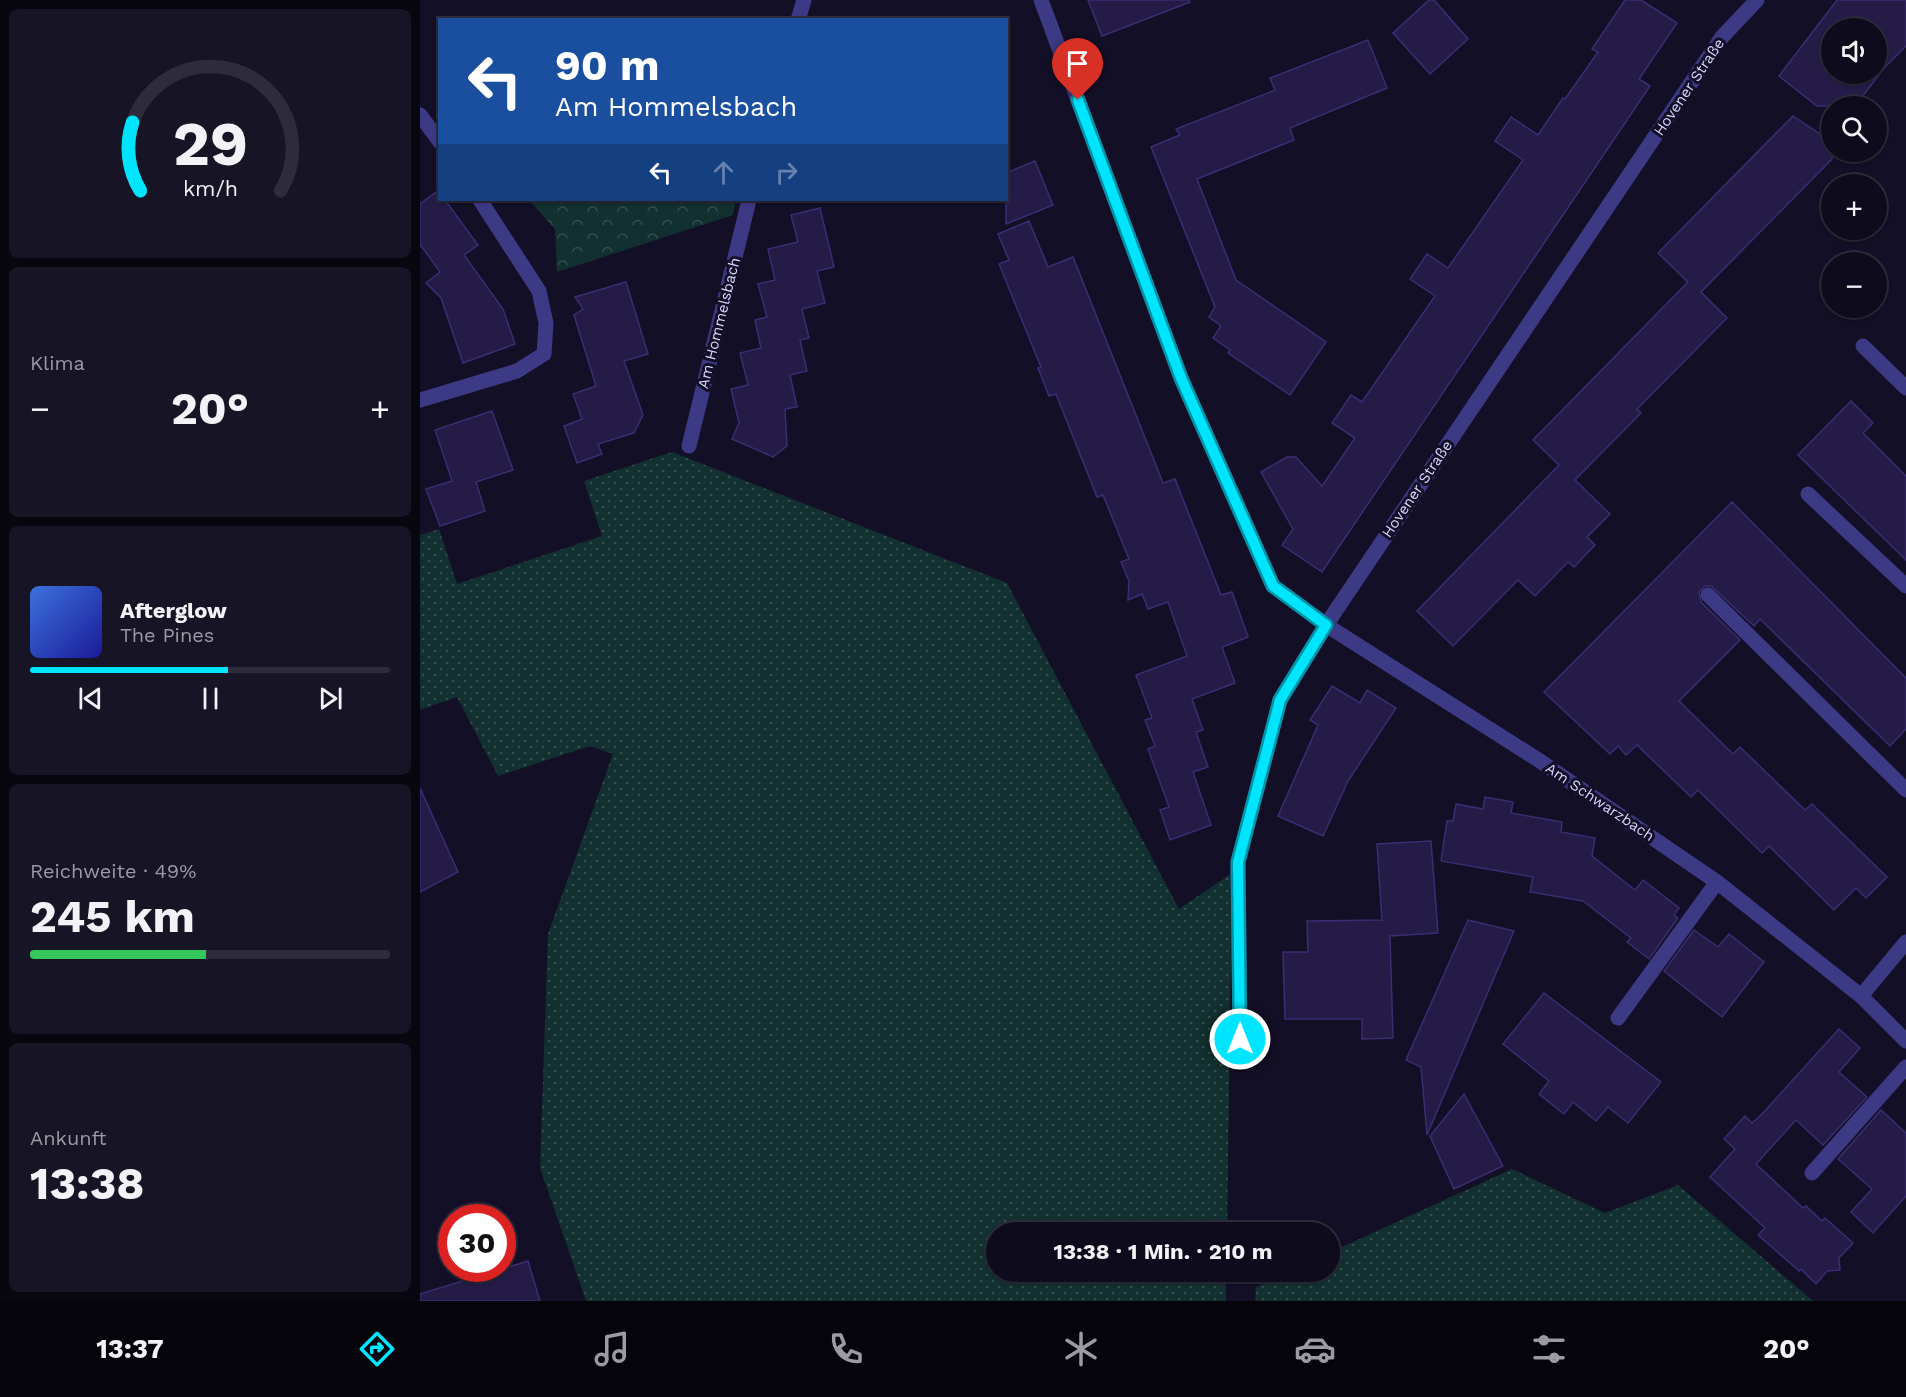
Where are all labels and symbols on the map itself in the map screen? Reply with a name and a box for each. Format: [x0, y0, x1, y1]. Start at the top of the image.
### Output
street label: Hovener Straße [1650, 35, 1728, 139]
pin [1052, 38, 1103, 100]
street label: Am Hommelsbach [694, 256, 744, 390]
street label: Hovener Straße [1378, 437, 1456, 541]
street label: Am Schwarzbach [1542, 759, 1658, 845]
position arrow [1208, 1007, 1272, 1071]
speed limit sign: 30 [438, 1204, 516, 1282]

